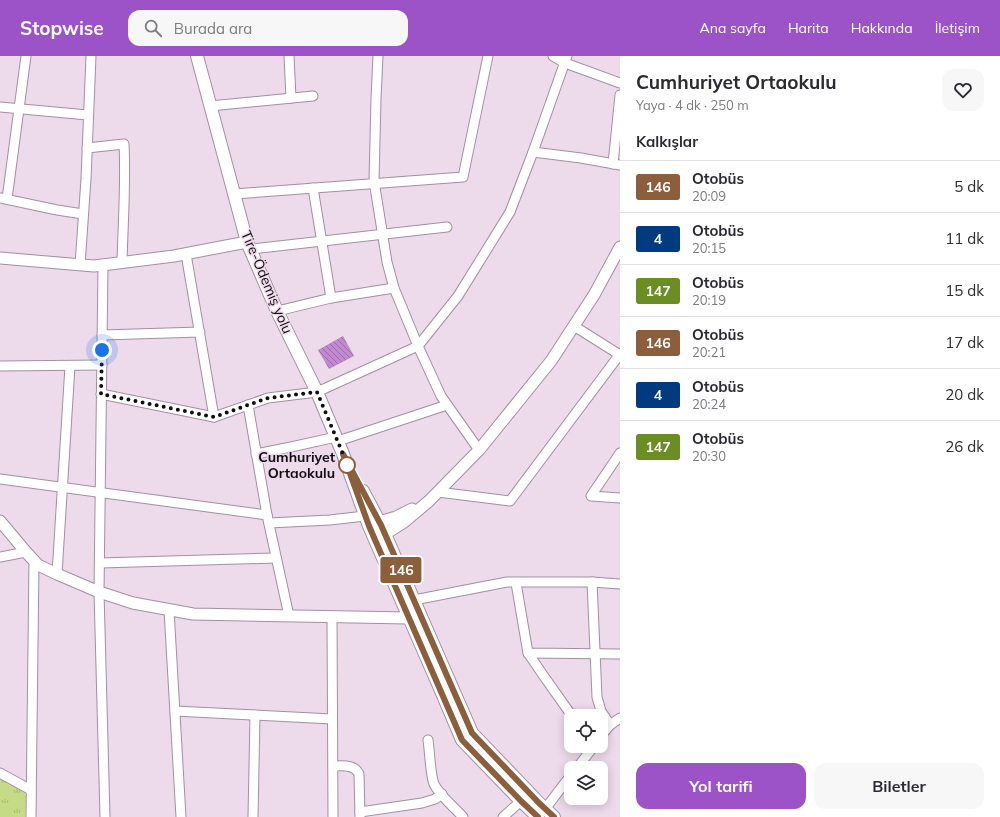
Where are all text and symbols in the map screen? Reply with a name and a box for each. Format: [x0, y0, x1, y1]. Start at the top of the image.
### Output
search box [128, 10, 408, 46]
text: Stopwise [20, 16, 104, 40]
icon: search [142, 17, 164, 39]
text: Burada ara [174, 19, 252, 38]
text: Ana sayfa [699, 19, 766, 37]
text: Harita [788, 19, 829, 37]
text: Hakkında [851, 19, 913, 37]
text: İletişim [935, 19, 980, 37]
button: heart [942, 69, 984, 111]
text: Cumhuriyet Ortaokulu [636, 70, 837, 94]
text: Yaya · 4 dk · 250 m [636, 97, 749, 113]
text: Kalkışlar [636, 132, 698, 151]
text: Otobüs [692, 169, 744, 188]
text: 5 dk [954, 177, 984, 196]
text: 146 [645, 178, 671, 196]
text: 20:09 [692, 188, 726, 204]
text: Otobüs [692, 221, 744, 240]
street label: Tire-Ödemiş yolu [237, 228, 297, 336]
text: 11 dk [945, 229, 984, 248]
text: 4 [654, 230, 662, 248]
text: 20:15 [692, 240, 726, 256]
text: Otobüs [692, 273, 744, 292]
text: 15 dk [945, 281, 984, 300]
text: 147 [645, 282, 671, 300]
text: 20:19 [692, 292, 726, 308]
text: Otobüs [692, 325, 744, 344]
text: 17 dk [945, 333, 984, 352]
text: 146 [645, 334, 671, 352]
your location [92, 340, 112, 360]
text: 20:21 [692, 344, 726, 360]
text: Otobüs [692, 377, 744, 396]
text: 20 dk [945, 385, 984, 404]
text: 4 [654, 386, 662, 404]
text: 20:24 [692, 396, 726, 412]
text: Otobüs [692, 429, 744, 448]
text: 26 dk [945, 437, 984, 456]
text: 147 [645, 438, 671, 456]
place label: Cumhuriyet Ortaokulu [258, 448, 336, 482]
text: 20:30 [692, 448, 726, 464]
marker: Cumhuriyet Ortaokulu [338, 456, 356, 474]
line badge: 146 [378, 557, 424, 583]
text: 146 [388, 561, 414, 579]
map controls [564, 709, 608, 805]
button: locate [564, 709, 608, 753]
button: layers [564, 761, 608, 805]
button: Yol tarifi [636, 763, 806, 809]
button: Biletler [814, 763, 984, 809]

